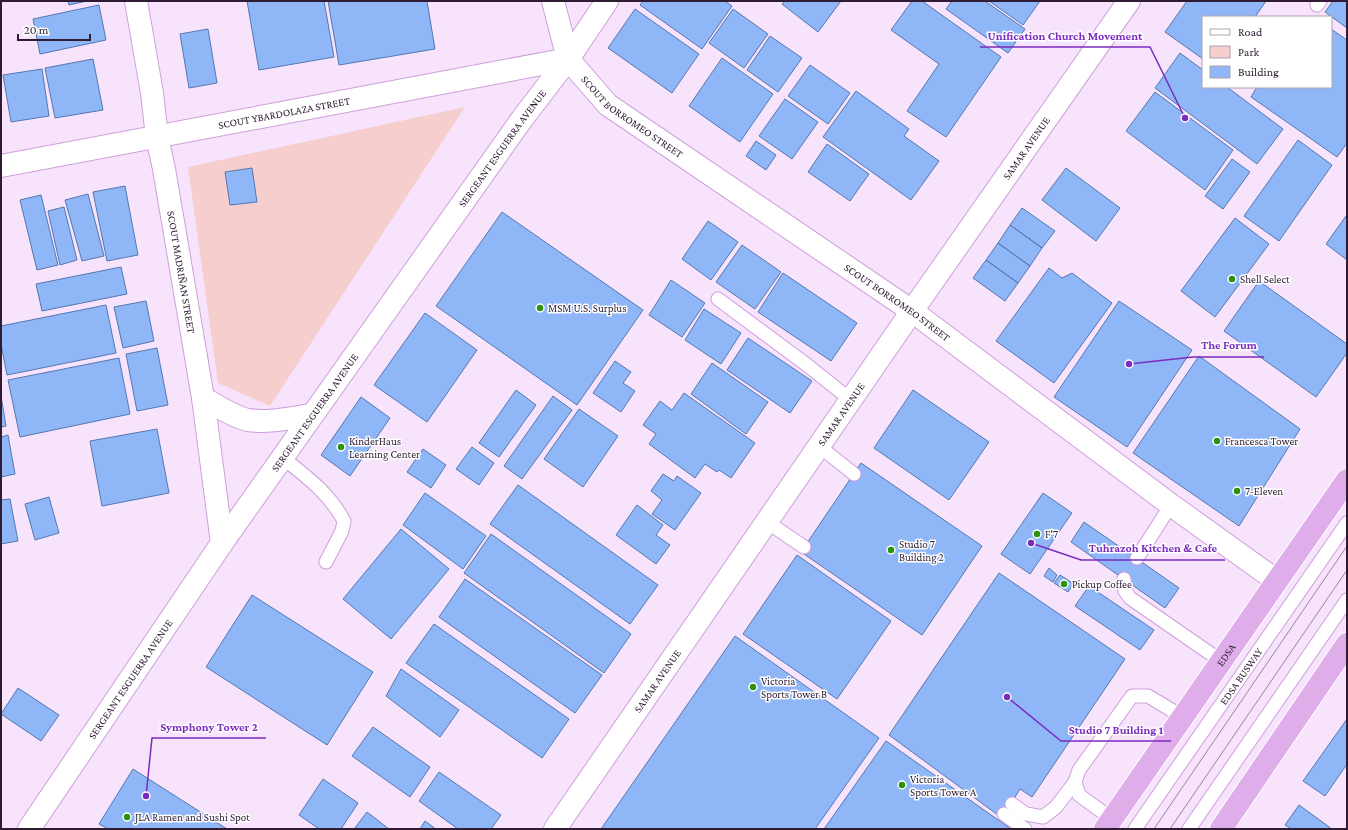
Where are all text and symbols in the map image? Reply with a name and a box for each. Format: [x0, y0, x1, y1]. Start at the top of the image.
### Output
scale bar [18, 16, 90, 42]
legend [1202, 16, 1332, 88]
text: 20 m [24, 23, 49, 37]
callout: Unification Church Movement [980, 23, 1150, 47]
text: Road [1238, 25, 1263, 39]
text: Unification Church Movement [988, 29, 1143, 43]
text: Park [1238, 45, 1260, 59]
text: Building [1238, 65, 1279, 79]
street label: SCOUT BORROMEO STREET [579, 73, 685, 160]
street label: SERGEANT ESGUERRA AVENUE [456, 87, 548, 209]
street label: SCOUT YBARDOLAZA STREET [217, 94, 351, 131]
street label: SAMAR AVENUE [1000, 114, 1052, 182]
street label: SCOUT MADRIÑAN STREET [165, 210, 198, 334]
street label: SCOUT BORROMEO STREET [842, 261, 953, 344]
place label: Shell Select [1240, 273, 1290, 285]
marker: Shell Select [1227, 274, 1237, 284]
place label: MSM U.S. Surplus [548, 302, 626, 315]
marker: MSM U.S. Surplus [535, 303, 545, 313]
callout: The Forum [1193, 333, 1264, 357]
text: The Forum [1201, 338, 1258, 352]
street label: SERGEANT ESGUERRA AVENUE [269, 351, 360, 474]
street label: SAMAR AVENUE [815, 380, 867, 448]
place label: KinderHaus Learning Center [349, 435, 420, 461]
place label: Francesca Tower [1225, 435, 1298, 447]
marker: Francesca Tower [1212, 436, 1222, 446]
marker: KinderHaus Learning Center [336, 442, 346, 452]
place label: 7-Eleven [1245, 485, 1283, 497]
marker: 7-Eleven [1232, 486, 1242, 496]
place label: F'7 [1045, 528, 1058, 540]
marker: F'7 [1032, 529, 1042, 539]
callout: Tuhrazoh Kitchen & Cafe [1081, 536, 1225, 560]
place label: Studio 7 Building 2 [899, 538, 944, 564]
text: Tuhrazoh Kitchen & Cafe [1089, 541, 1218, 555]
marker: Studio 7 Building 2 [886, 545, 896, 555]
place label: Pickup Coffee [1072, 578, 1132, 591]
marker: Pickup Coffee [1059, 579, 1069, 589]
street label: SERGEANT ESGUERRA AVENUE [86, 617, 175, 741]
street label: EDSA [1214, 641, 1238, 668]
street label: EDSA BUSWAY [1217, 645, 1265, 707]
street label: SAMAR AVENUE [631, 647, 683, 715]
place label: Victoria Sports Tower B [761, 675, 827, 701]
marker: Victoria Sports Tower B [748, 682, 758, 692]
callout: Symphony Tower 2 [152, 714, 266, 738]
callout: Studio 7 Building 1 [1061, 717, 1171, 741]
text: Symphony Tower 2 [160, 720, 258, 734]
text: Studio 7 Building 1 [1069, 723, 1164, 737]
place label: Victoria Sports Tower A [910, 773, 977, 799]
marker: Victoria Sports Tower A [897, 780, 907, 790]
place label: JLA Ramen and Sushi Spot [134, 811, 250, 824]
marker: JLA Ramen and Sushi Spot [122, 812, 132, 822]

